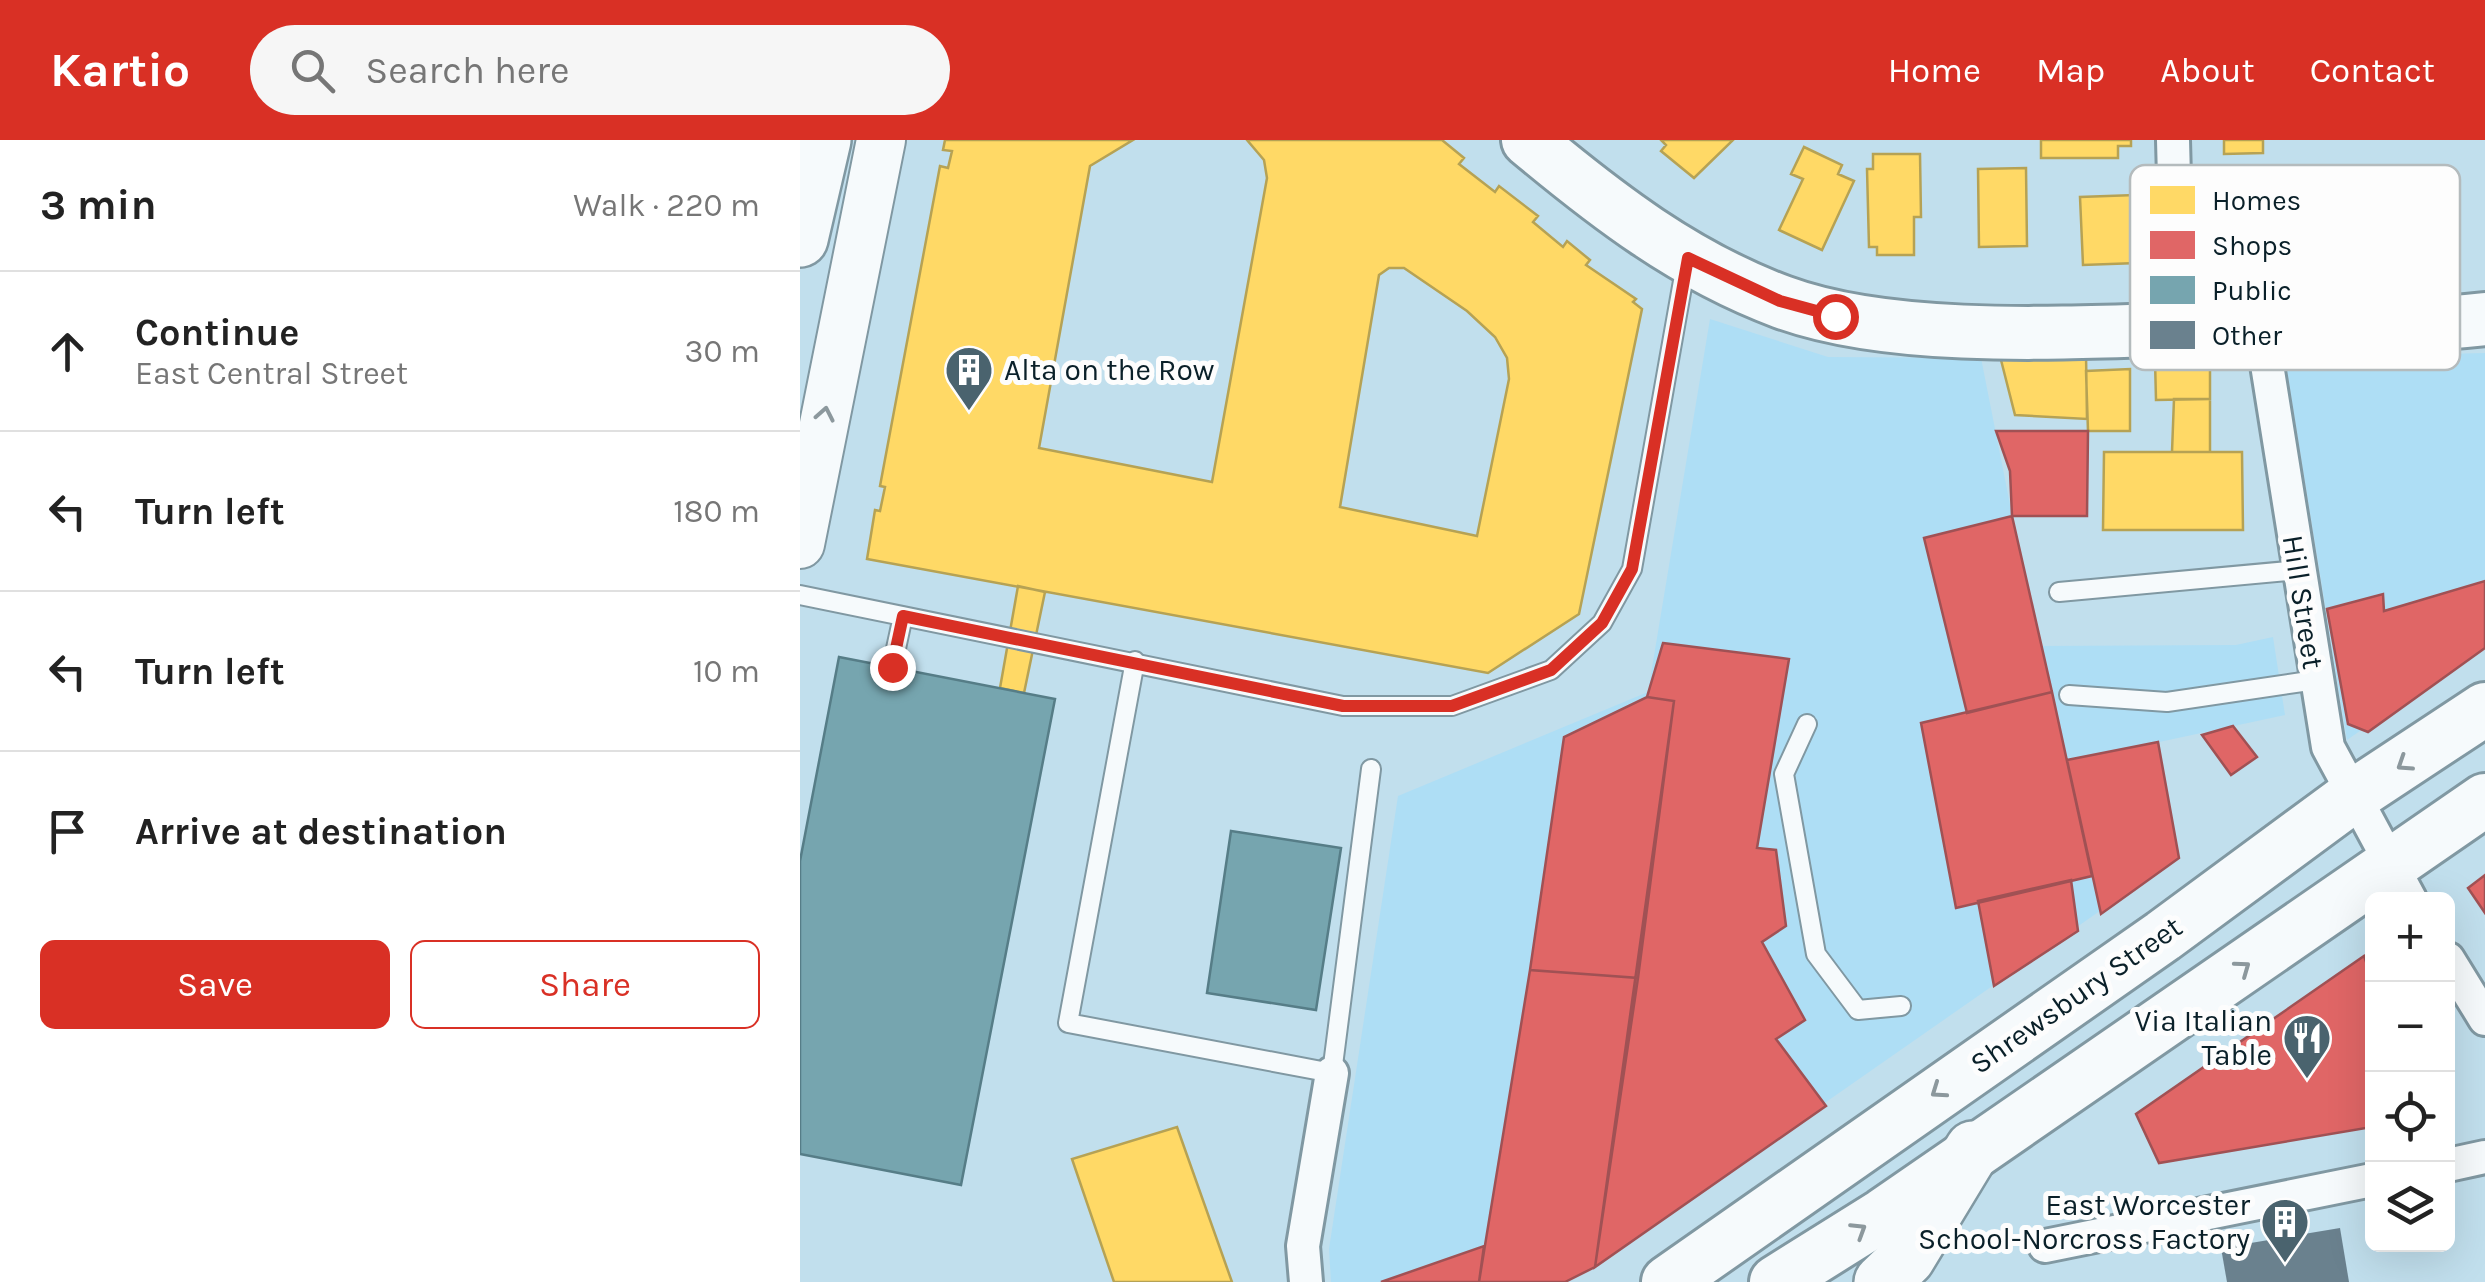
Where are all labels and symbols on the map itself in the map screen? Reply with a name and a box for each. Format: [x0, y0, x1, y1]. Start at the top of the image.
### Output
legend [2130, 165, 2460, 370]
text: Homes [2212, 184, 2301, 217]
text: Shops [2212, 229, 2292, 262]
text: Public [2212, 274, 2292, 307]
route start [1813, 294, 1859, 340]
text: Other [2212, 319, 2283, 352]
building icon: Alta on the Row [943, 344, 995, 412]
place label: Alta on the Row [1004, 352, 1215, 388]
one-way arrow [814, 406, 835, 423]
street label: Hill Street [2275, 532, 2331, 672]
route end [870, 645, 916, 691]
one-way arrow [2397, 751, 2415, 770]
street label: Shrewsbury Street [1963, 908, 2189, 1082]
one-way arrow [2232, 962, 2250, 980]
place label: Via Italian Table [2134, 1003, 2272, 1073]
restaurant icon: Via Italian Table [2281, 1012, 2333, 1080]
one-way arrow [1931, 1079, 1950, 1097]
place label: East Worcester School-Norcross Factory [1918, 1187, 2250, 1257]
building icon: East Worcester School-Norcross Factory [2259, 1196, 2311, 1264]
one-way arrow [1848, 1223, 1866, 1242]

